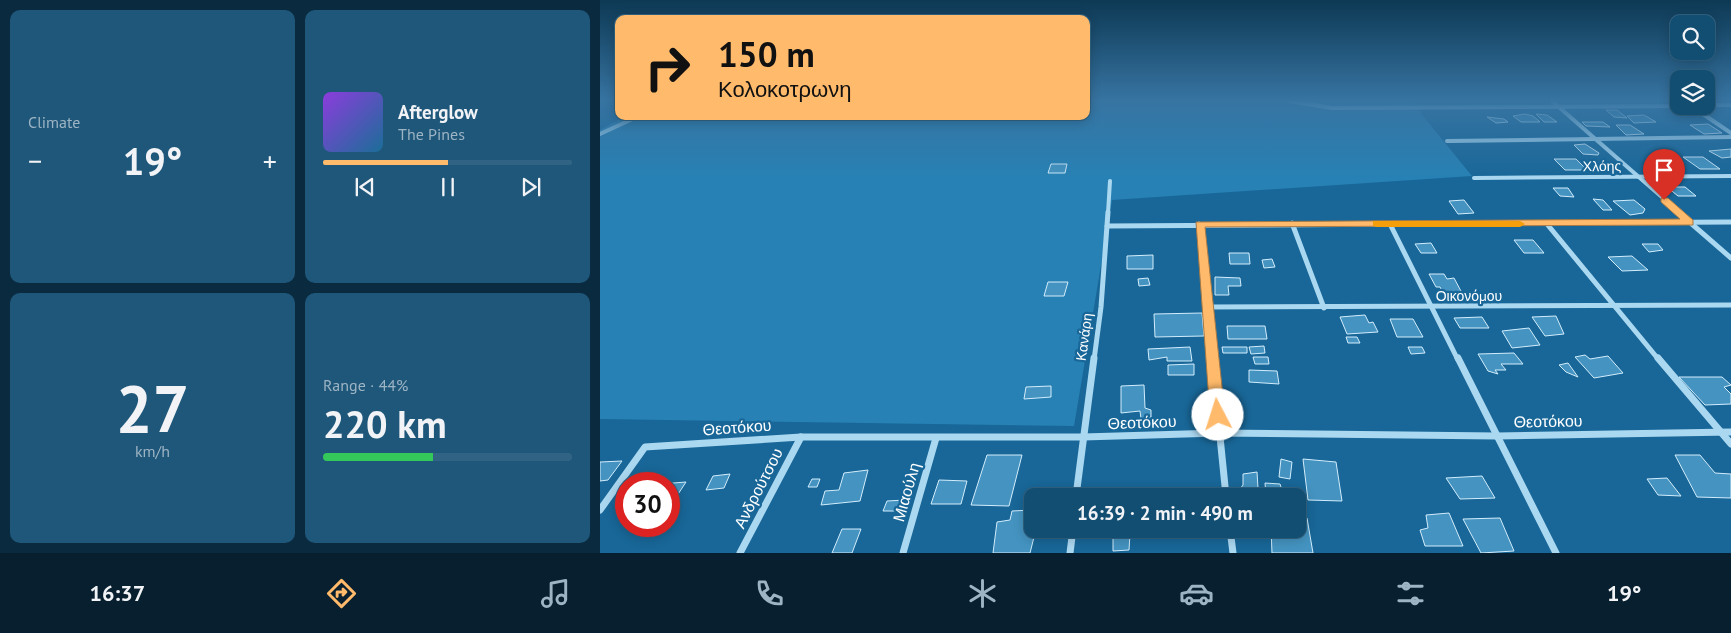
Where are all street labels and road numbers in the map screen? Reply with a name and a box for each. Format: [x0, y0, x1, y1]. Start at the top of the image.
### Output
street label: Χλόης [1583, 157, 1622, 175]
street label: Οικονόμου [1436, 287, 1502, 305]
street label: Κανάρη [1072, 312, 1096, 362]
street label: Θεοτόκου [1513, 410, 1583, 432]
street label: Θεοτόκου [1107, 411, 1177, 433]
street label: Θεοτόκου [702, 415, 772, 439]
street label: Ανδρούτσου [729, 444, 787, 532]
street label: Μιαούλη [888, 460, 924, 524]

